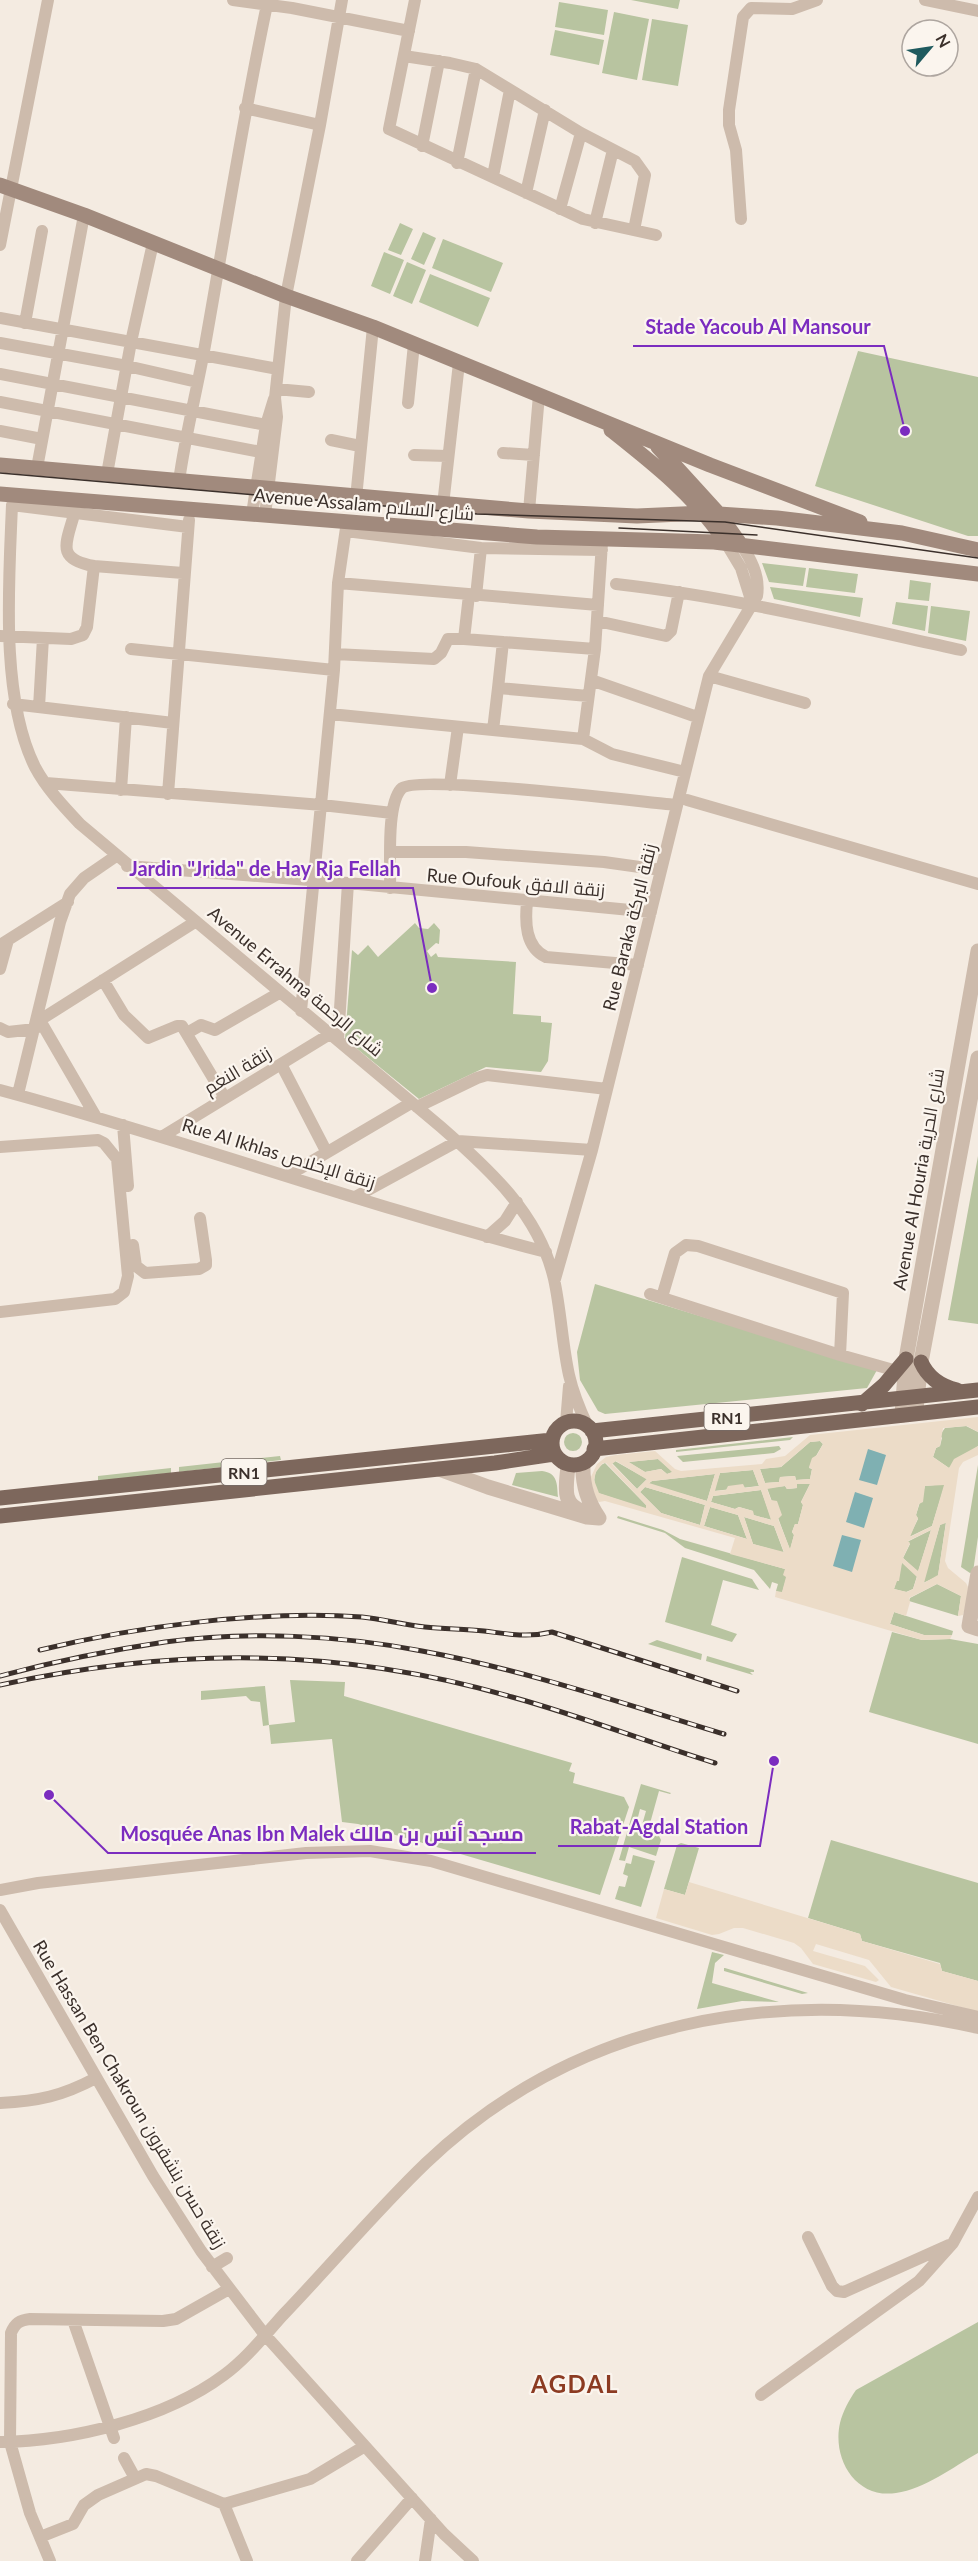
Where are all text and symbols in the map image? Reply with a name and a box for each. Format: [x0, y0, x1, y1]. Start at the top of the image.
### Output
north arrow [900, 18, 960, 78]
text: N [932, 30, 955, 50]
callout: Stade Yacoub Al Mansour [633, 308, 884, 346]
text: Stade Yacoub Al Mansour [645, 314, 871, 338]
street label: Avenue Assalam شارع السلام [253, 483, 475, 527]
street label: Rue Baraka زنقة البركة [598, 841, 661, 1013]
callout: Jardin "Jrida" de Hay Rja Fellah [117, 850, 413, 888]
text: Jardin "Jrida" de Hay Rja Fellah [129, 856, 401, 880]
street label: Rue Oufouk زنقة الافق [426, 863, 606, 903]
street label: Avenue Errahma شارع الرحمة [203, 901, 388, 1062]
street label: زنقة النغم [199, 1041, 276, 1100]
street label: Avenue Al Houria شارع الحرية [888, 1066, 950, 1292]
street label: Rue Al Ikhlas زنقة الإخلاص [179, 1113, 378, 1194]
road number: RN1 [704, 1404, 750, 1430]
road number: RN1 [222, 1459, 266, 1485]
callout: Rabat-Agdal Station [558, 1808, 760, 1846]
text: Rabat-Agdal Station [570, 1814, 748, 1838]
callout: Mosquée Anas Ibn Malek مسجد أنس بن مالك [108, 1815, 536, 1853]
text: Mosquée Anas Ibn Malek مسجد أنس بن مالك [120, 1820, 524, 1846]
street label: Rue Hassan Ben Chakroun زنقة حسن بنشقرون [28, 1936, 231, 2253]
district label: AGDAL [530, 2369, 619, 2398]

